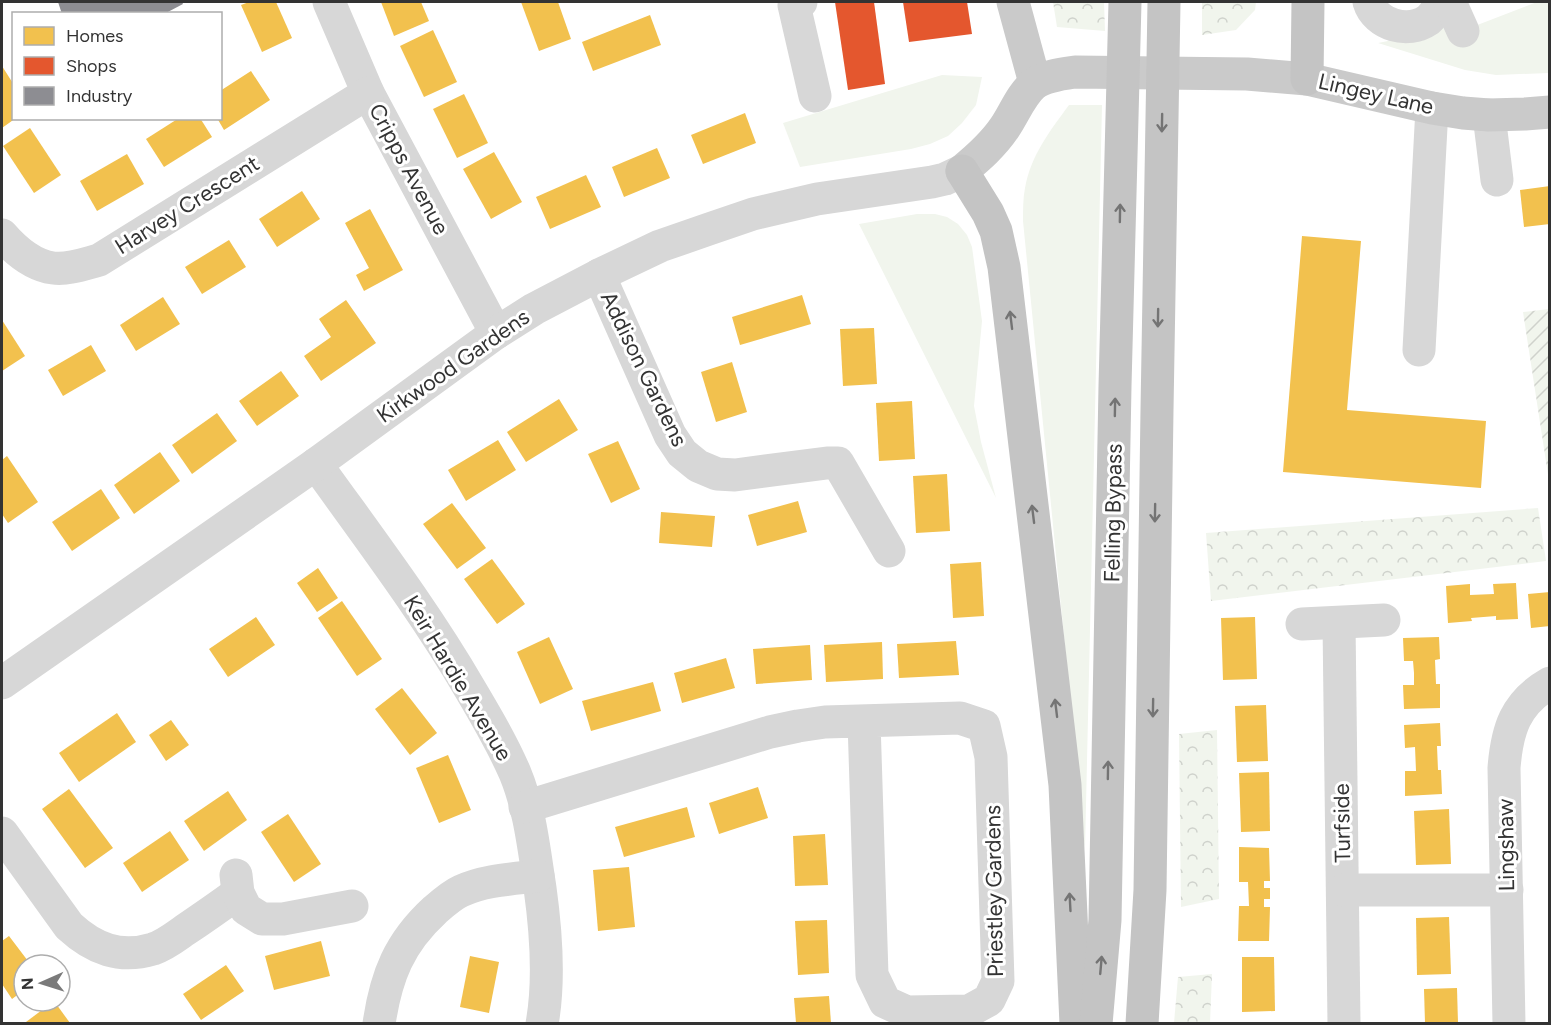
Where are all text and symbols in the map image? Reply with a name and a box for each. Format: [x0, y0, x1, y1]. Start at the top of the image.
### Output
legend [12, 12, 222, 120]
text: Homes [66, 25, 124, 47]
text: Shops [66, 55, 117, 77]
street label: Lingey Lane [1316, 68, 1436, 120]
text: Industry [66, 85, 133, 107]
street label: Cripps Avenue [363, 99, 455, 239]
one-way arrow [1156, 112, 1168, 132]
street label: Harvey Crescent [110, 150, 264, 260]
one-way arrow [1114, 203, 1125, 223]
street label: Addison Gardens [595, 287, 693, 451]
street label: Kirkwood Gardens [371, 303, 535, 429]
one-way arrow [1152, 307, 1164, 327]
one-way arrow [1005, 311, 1016, 331]
one-way arrow [1109, 398, 1121, 418]
street label: Felling Bypass [1098, 443, 1128, 583]
one-way arrow [1149, 502, 1161, 522]
one-way arrow [1028, 505, 1039, 525]
street label: Keir Hardie Avenue [398, 590, 518, 766]
one-way arrow [1147, 697, 1159, 717]
one-way arrow [1050, 698, 1061, 718]
one-way arrow [1102, 761, 1114, 781]
street label: Turfside [1328, 783, 1356, 863]
street label: Lingshaw [1492, 798, 1520, 892]
street label: Priestley Gardens [979, 805, 1009, 977]
one-way arrow [1065, 893, 1076, 913]
north arrow [12, 953, 72, 1013]
one-way arrow [1096, 956, 1107, 976]
text: N [18, 977, 37, 990]

